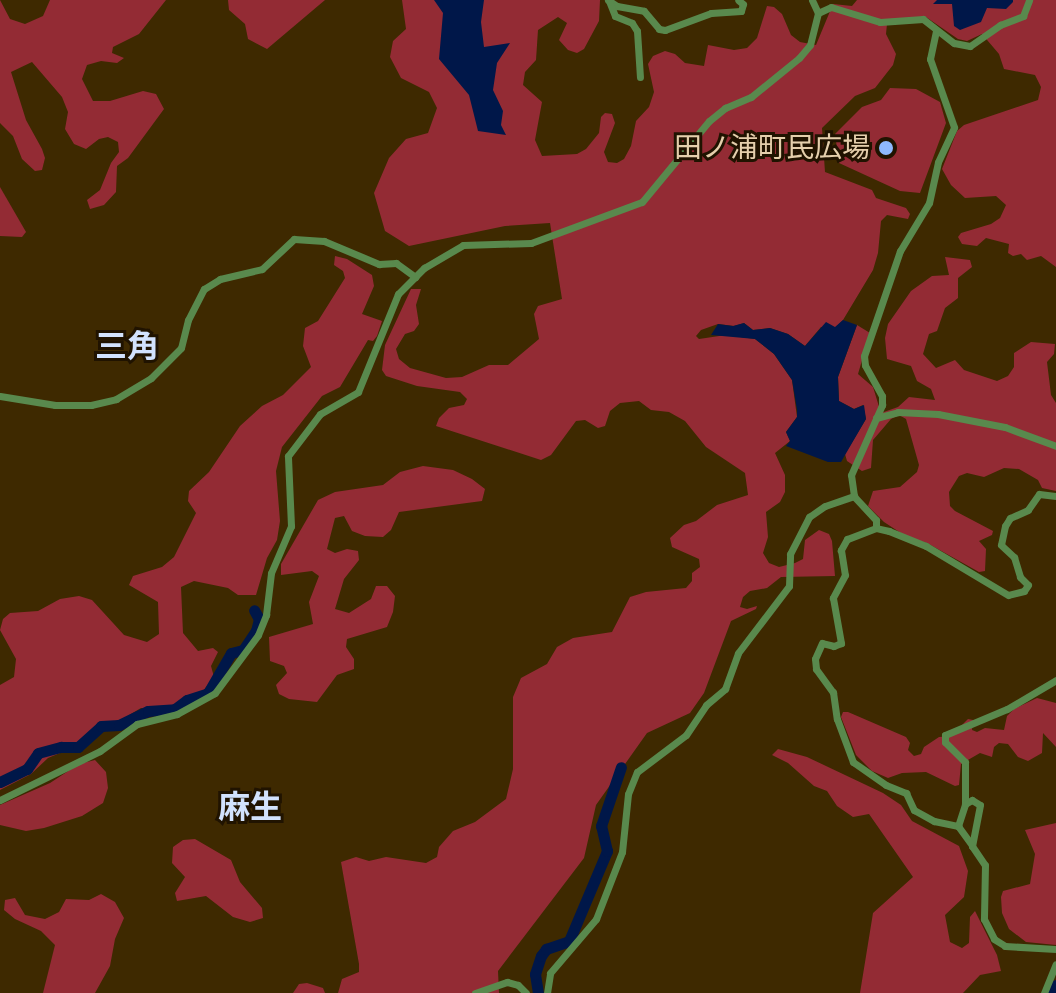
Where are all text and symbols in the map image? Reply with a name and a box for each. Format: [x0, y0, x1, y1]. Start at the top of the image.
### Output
place label: 田ノ浦町民広場 [674, 131, 870, 165]
marker: 田ノ浦町民広場 [877, 139, 895, 157]
district label: 三角 [95, 327, 159, 365]
district label: 麻生 [218, 788, 282, 826]

